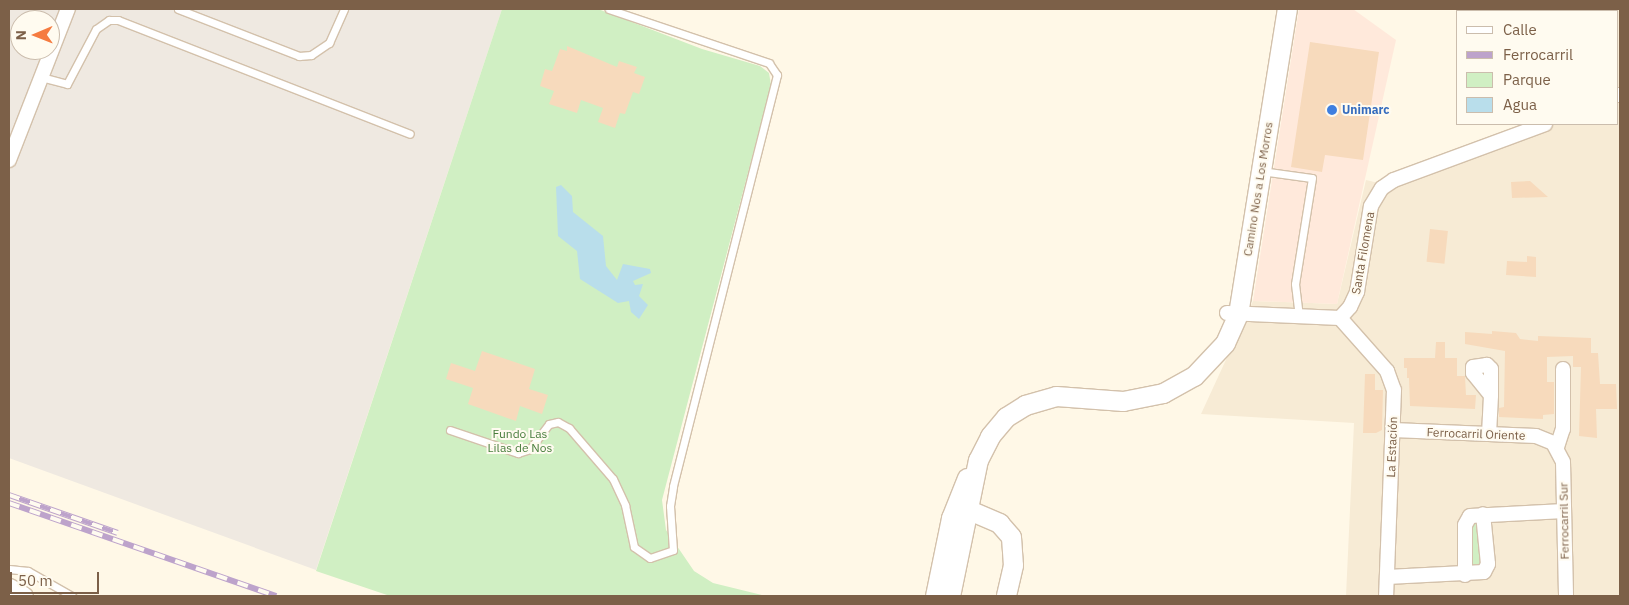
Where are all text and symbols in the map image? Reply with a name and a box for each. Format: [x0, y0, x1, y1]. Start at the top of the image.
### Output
north arrow [10, 10, 60, 60]
legend [1456, 10, 1619, 125]
text: Calle [1503, 20, 1537, 39]
text: N [12, 30, 30, 40]
text: Ferrocarril [1503, 45, 1573, 64]
text: Parque [1503, 70, 1551, 89]
text: Agua [1503, 95, 1537, 114]
place label: Unimarc [1342, 103, 1389, 117]
marker: Unimarc [1326, 104, 1338, 116]
street label: Camino Nos a Los Morros [1240, 121, 1276, 257]
street label: Santa Filomena [1349, 211, 1377, 295]
street label: La Estación [1384, 416, 1400, 478]
street label: Ferrocarril Oriente [1426, 425, 1526, 443]
park label: Fundo Las Lilas de Nos [488, 427, 552, 455]
street label: Ferrocarril Sur [1556, 482, 1572, 560]
scale bar [12, 562, 101, 594]
text: 50 m [18, 571, 53, 590]

